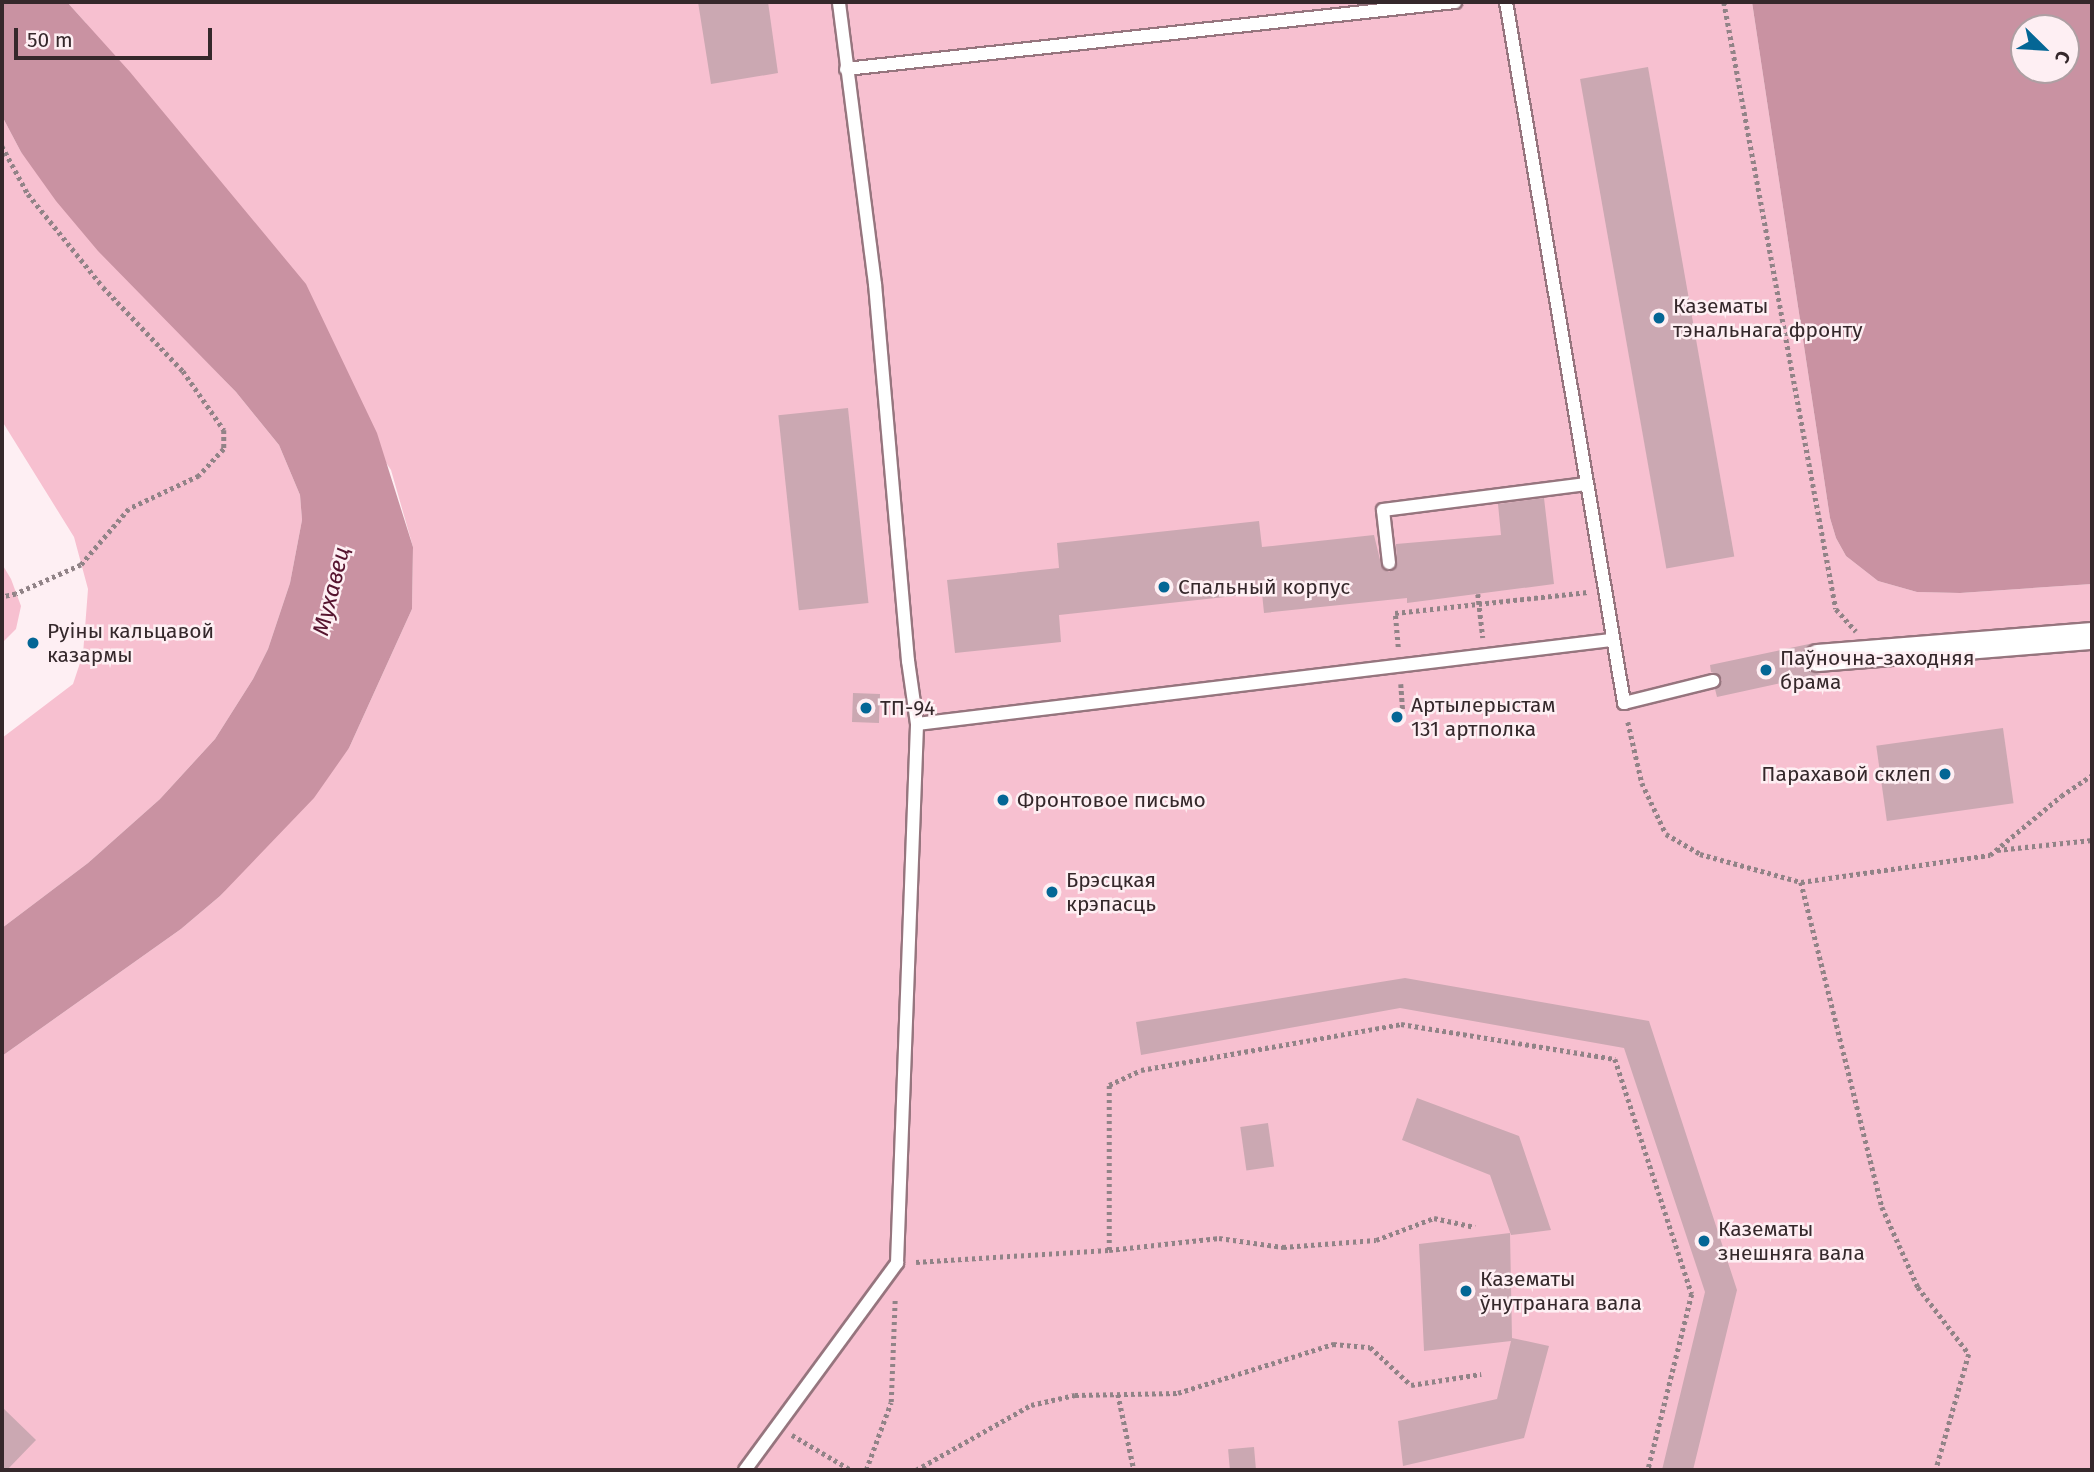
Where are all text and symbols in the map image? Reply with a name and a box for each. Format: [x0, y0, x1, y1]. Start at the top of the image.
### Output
scale bar [18, 14, 215, 58]
north arrow [2010, 14, 2080, 84]
text: 50 m [27, 27, 73, 53]
text: С [2050, 47, 2076, 67]
place label: Казематы тэнальнага фронту [1673, 293, 1863, 343]
marker: Казематы тэнальнага фронту [1651, 310, 1667, 326]
water label: Мухавец [307, 544, 355, 638]
place label: Спальный корпус [1178, 574, 1350, 600]
marker: Спальный корпус [1156, 579, 1172, 595]
place label: Руіны кальцавой казармы [47, 618, 214, 668]
marker: Руіны кальцавой казармы [25, 635, 41, 651]
place label: Паўночна-заходняя брама [1780, 645, 1975, 695]
marker: Паўночна-заходняя брама [1758, 662, 1774, 678]
place label: Артылерыстам 131 артполка [1411, 692, 1555, 742]
place label: ТП-94 [880, 695, 935, 721]
marker: ТП-94 [858, 700, 874, 716]
marker: Артылерыстам 131 артполка [1389, 709, 1405, 725]
place label: Парахавой склеп [1761, 761, 1931, 787]
marker: Парахавой склеп [1937, 766, 1953, 782]
place label: Фронтовое письмо [1017, 787, 1206, 813]
marker: Фронтовое письмо [995, 792, 1011, 808]
place label: Брэсцкая крэпасць [1066, 867, 1156, 917]
marker: Брэсцкая крэпасць [1044, 884, 1060, 900]
place label: Казематы знешняга вала [1718, 1216, 1865, 1266]
marker: Казематы знешняга вала [1696, 1233, 1712, 1249]
place label: Казематы ўнутранага вала [1480, 1266, 1642, 1316]
marker: Казематы ўнутранага вала [1458, 1283, 1474, 1299]

